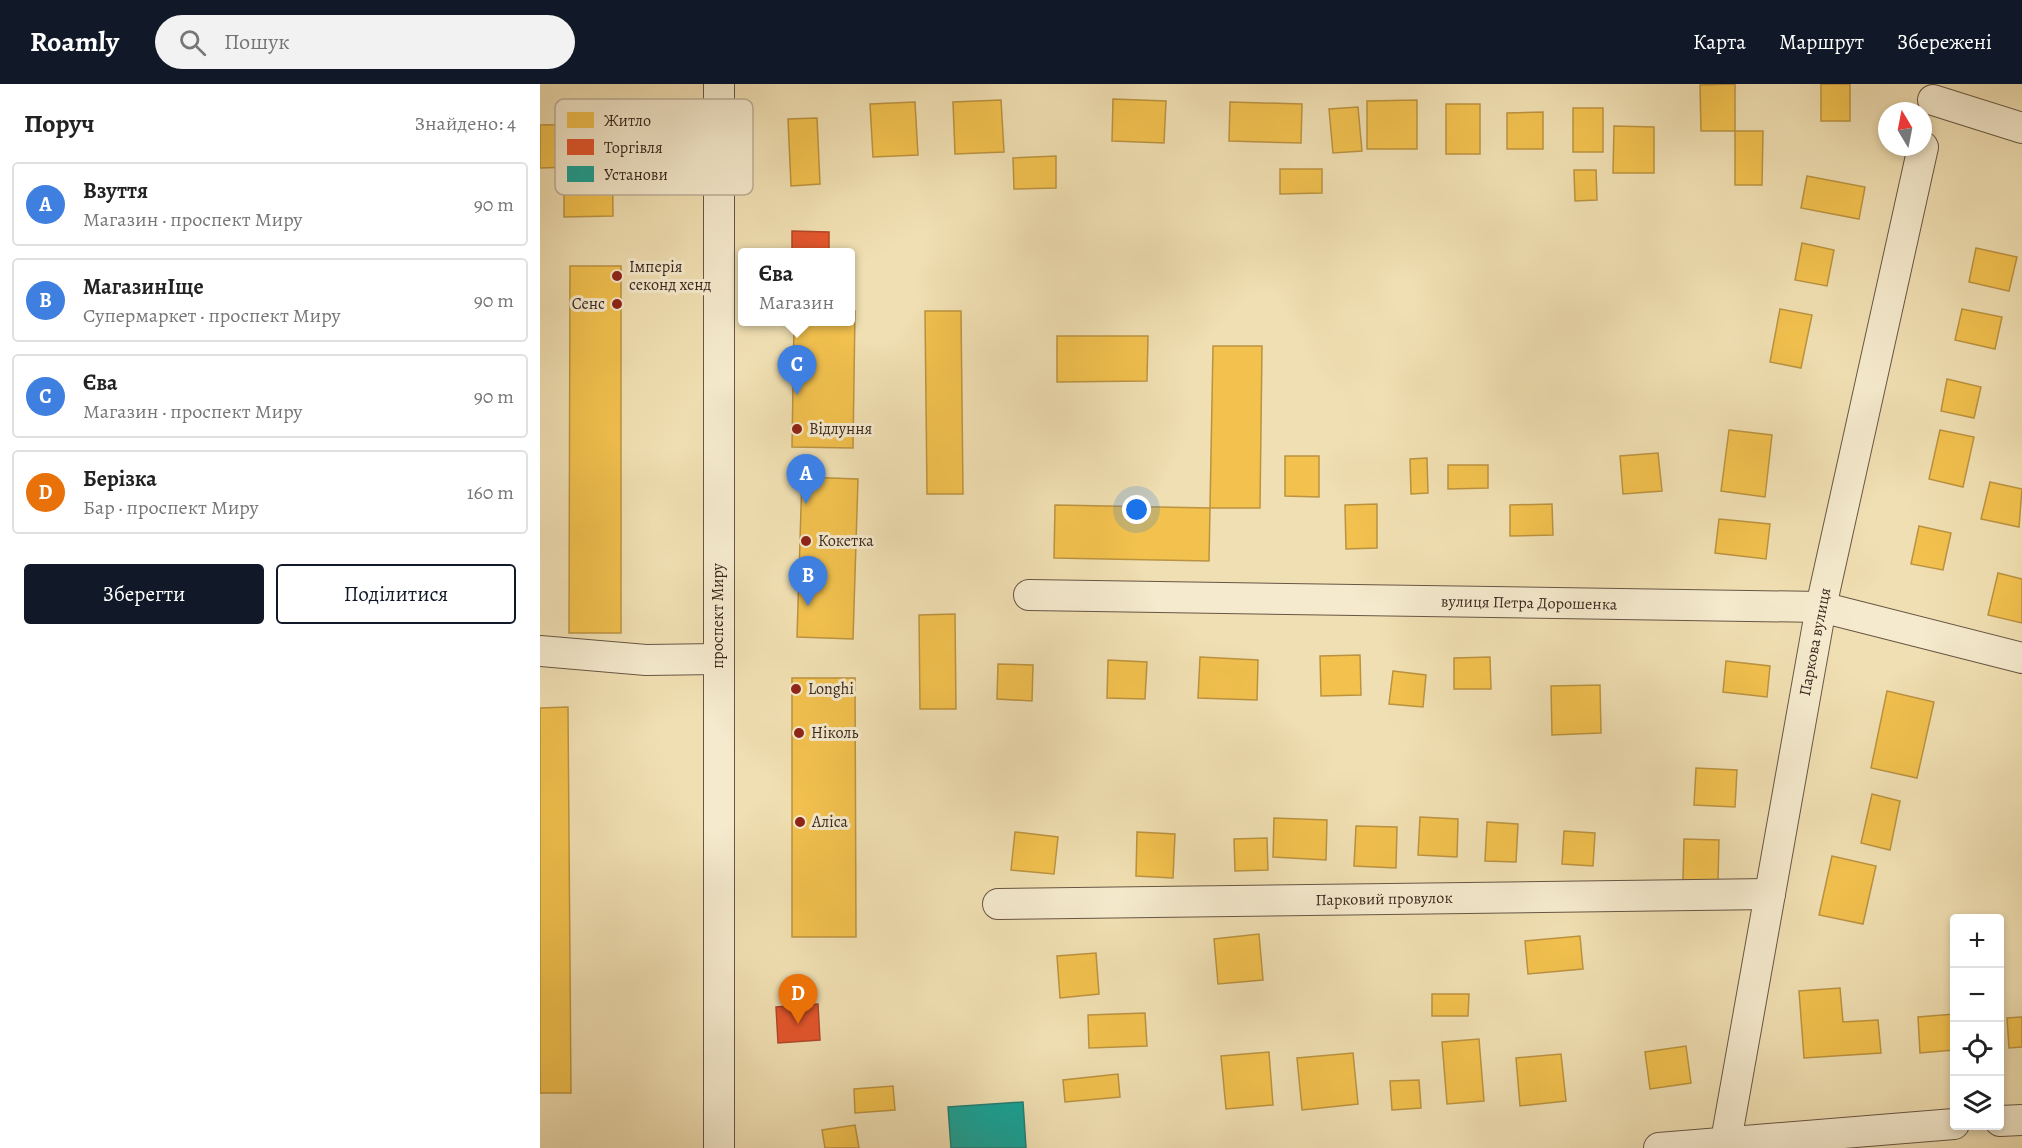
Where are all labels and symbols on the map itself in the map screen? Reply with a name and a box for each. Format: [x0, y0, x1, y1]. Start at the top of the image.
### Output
legend [555, 99, 753, 195]
north arrow [1878, 102, 1932, 156]
text: Житло [604, 110, 651, 132]
text: Торгівля [604, 137, 663, 159]
text: Установи [604, 164, 668, 186]
place label: Імперія секонд хенд [629, 256, 712, 296]
marker: Імперія секонд хенд [610, 269, 624, 283]
place label: Сенс [572, 293, 605, 315]
marker: Сенс [610, 297, 624, 311]
pin: C [778, 346, 816, 395]
place label: Відлуння [809, 418, 873, 440]
marker: Відлуння [790, 422, 804, 436]
pin: A [786, 454, 826, 504]
your location [1122, 495, 1151, 524]
place label: Кокетка [818, 530, 874, 552]
marker: Кокетка [799, 534, 813, 548]
pin: B [788, 556, 828, 606]
street label: проспект Миру [707, 562, 729, 669]
street label: Паркова вулиця [1794, 586, 1836, 698]
street label: вулиця Петра Дорошенка [1441, 590, 1618, 616]
place label: Longhi [808, 678, 854, 700]
marker: Longhi [789, 682, 803, 696]
place label: Ніколь [811, 722, 858, 744]
marker: Ніколь [792, 726, 806, 740]
place label: Аліса [811, 811, 849, 833]
marker: Аліса [793, 815, 807, 829]
street label: Парковий провулок [1315, 887, 1453, 911]
pin: D [778, 974, 818, 1024]

